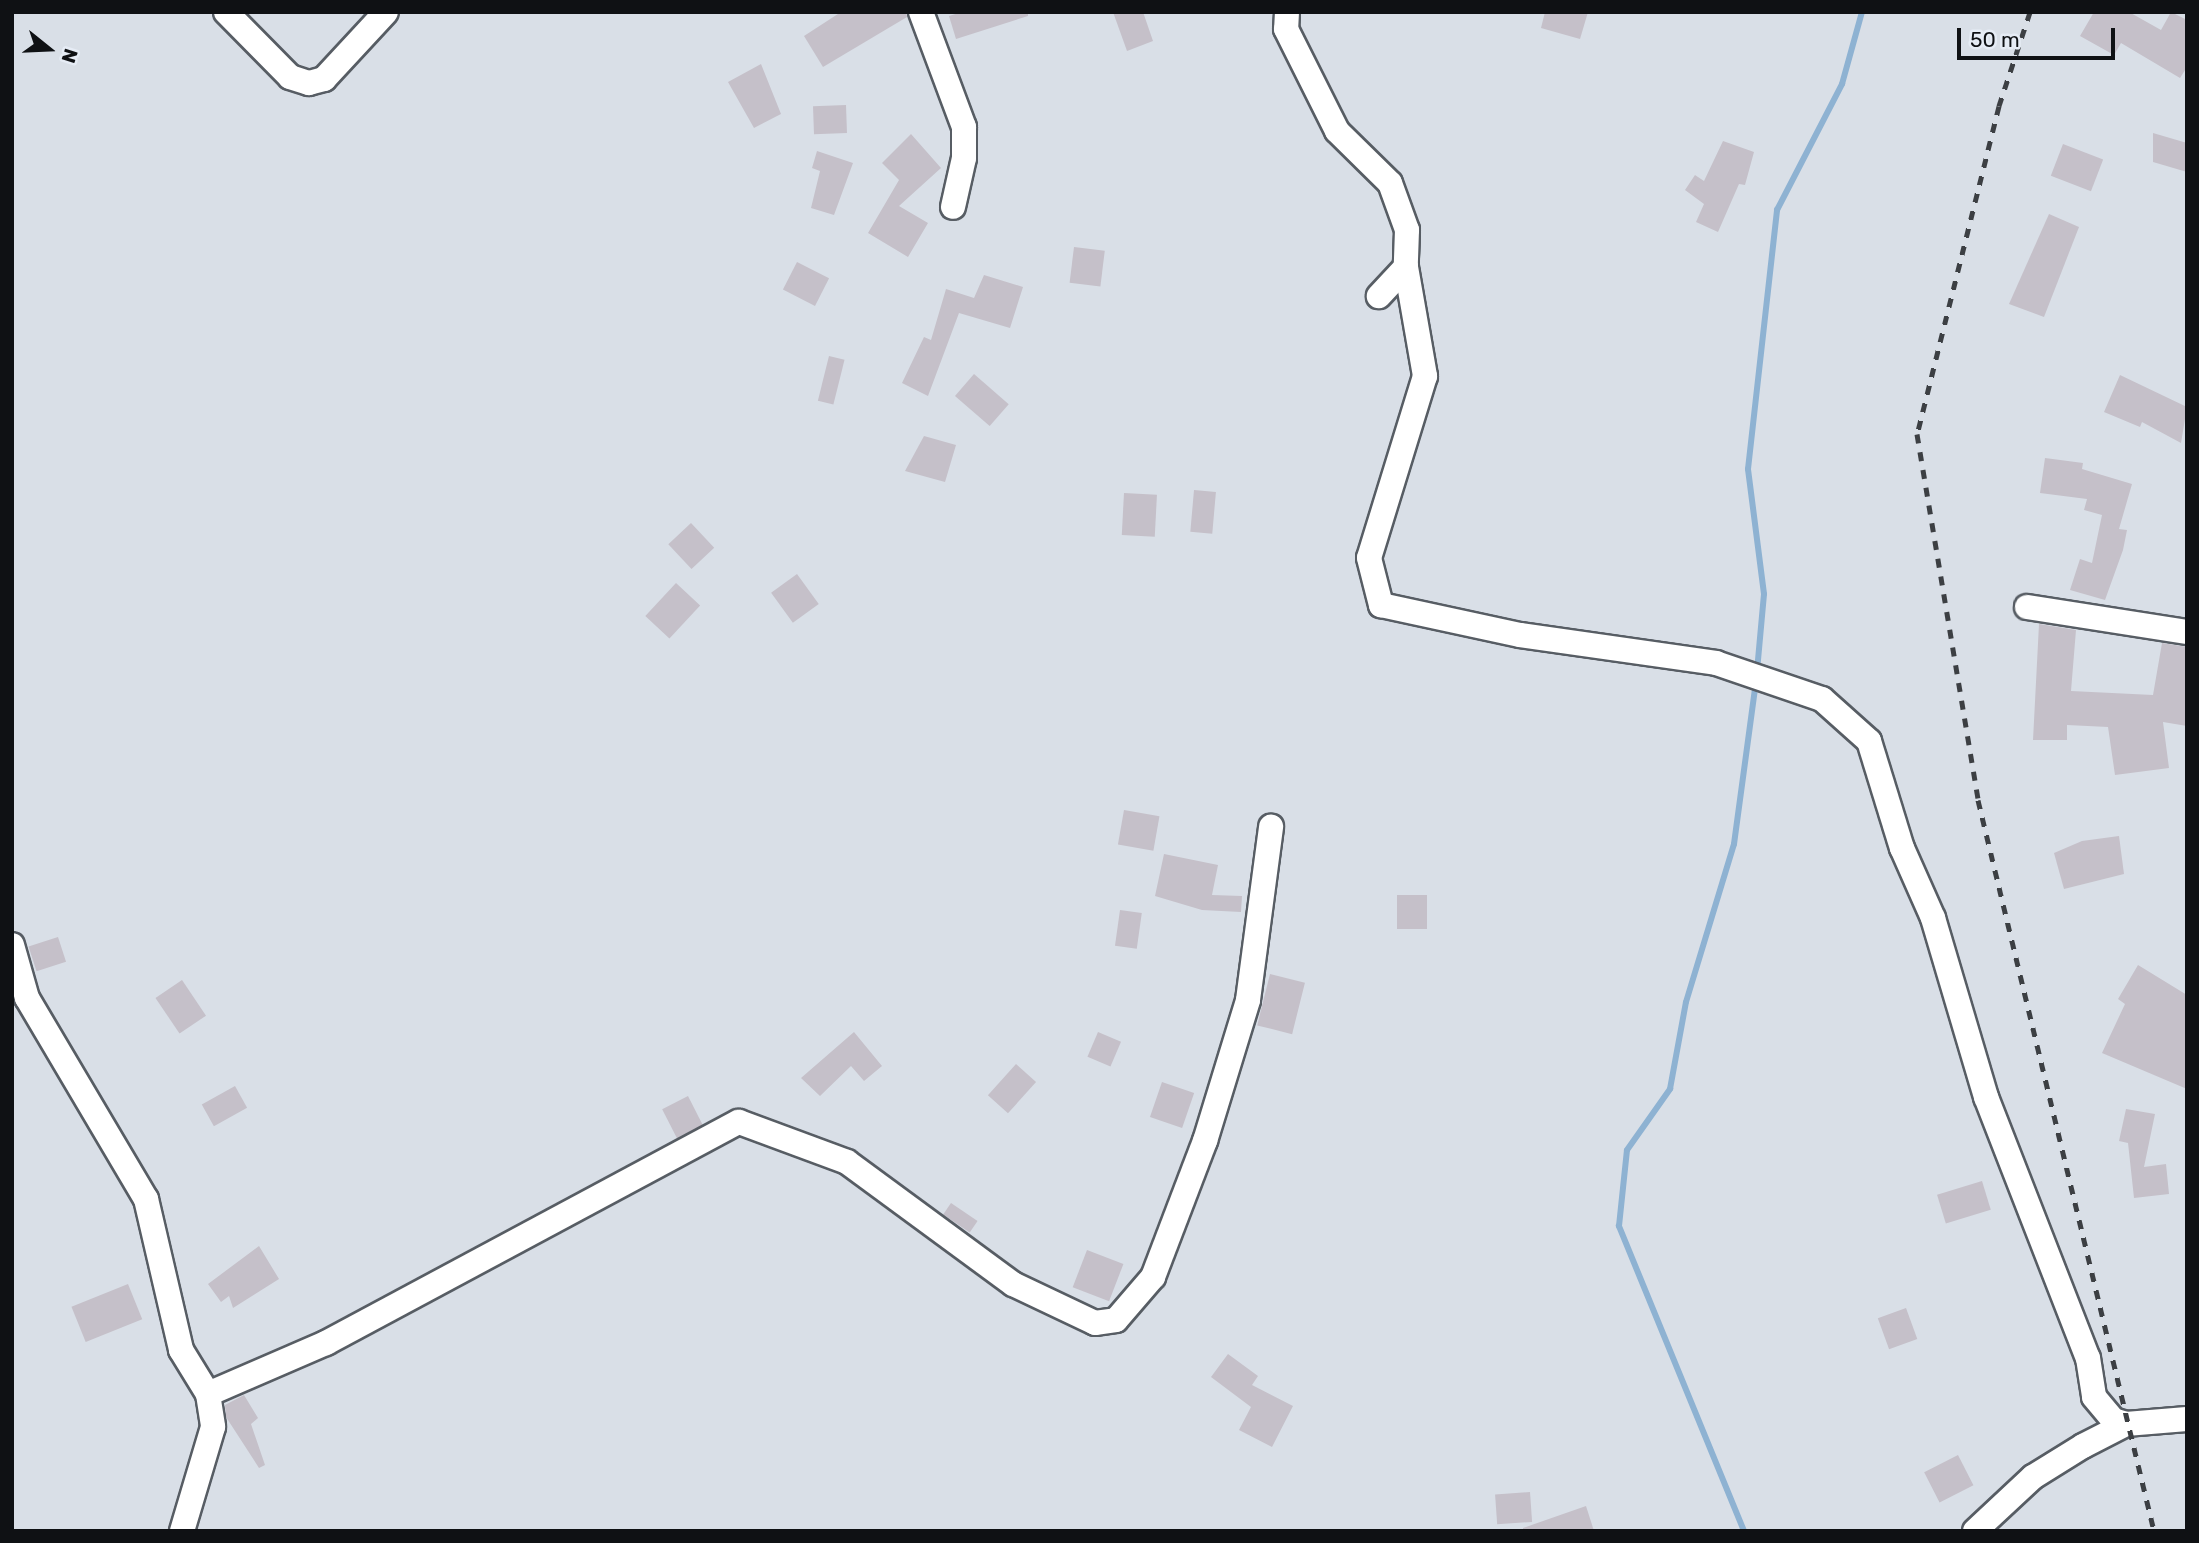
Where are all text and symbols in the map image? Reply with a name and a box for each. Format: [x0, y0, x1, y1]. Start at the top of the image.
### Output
north arrow [14, 14, 84, 84]
scale bar [1961, 14, 2118, 58]
text: 50 m [1970, 27, 2020, 52]
text: N [56, 46, 82, 66]

